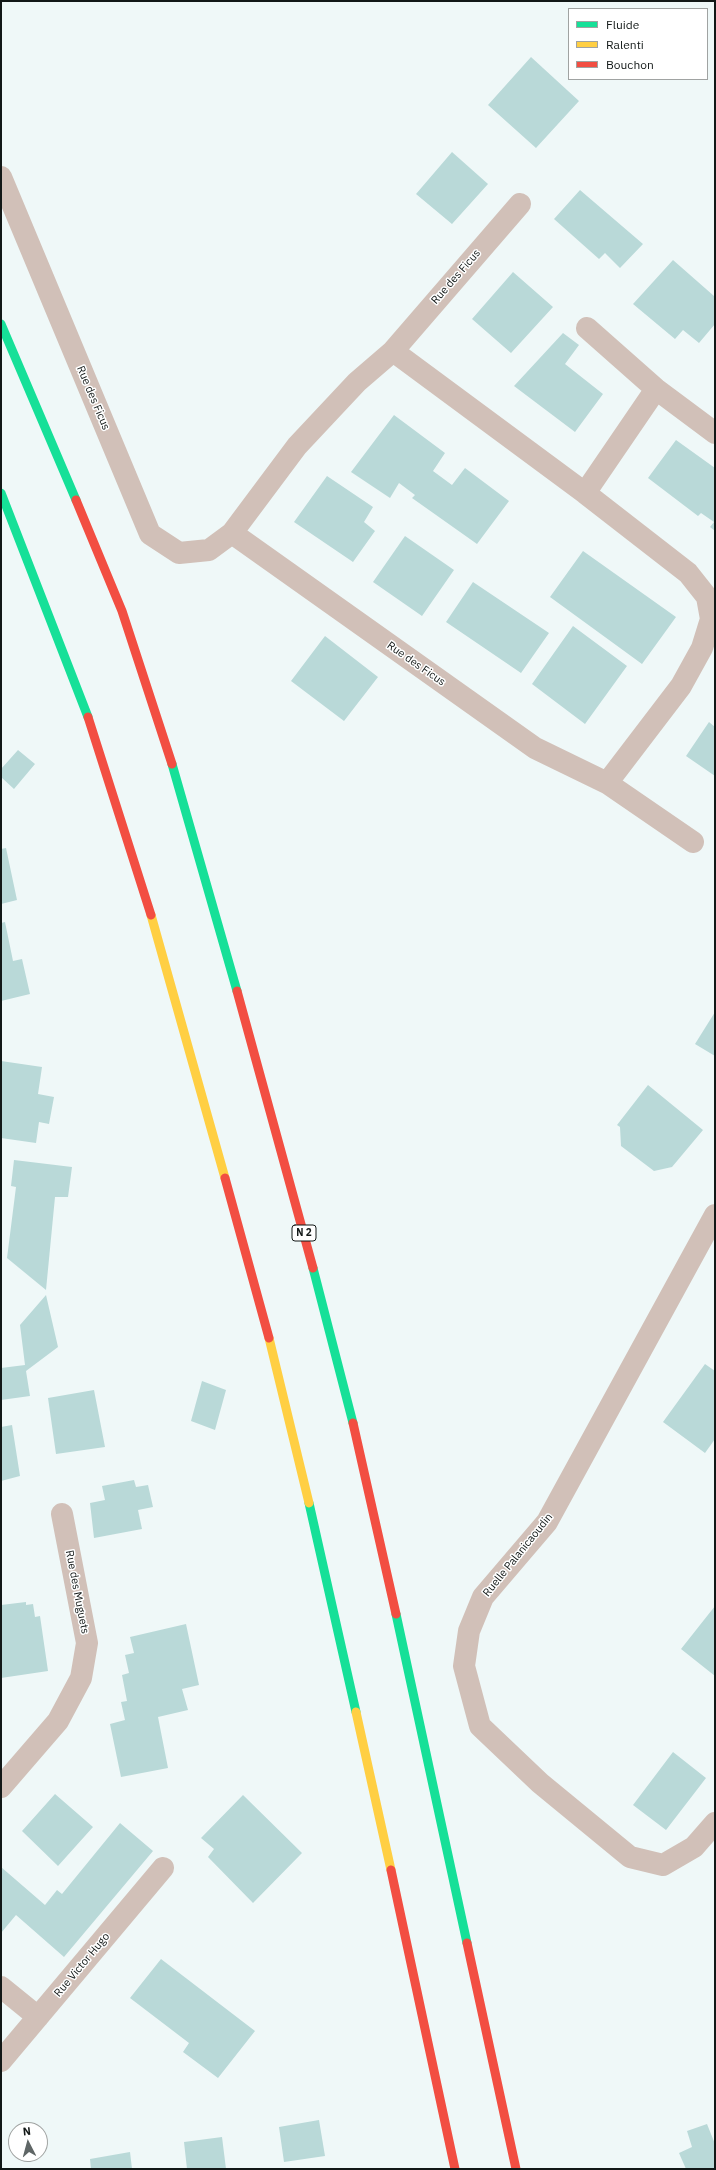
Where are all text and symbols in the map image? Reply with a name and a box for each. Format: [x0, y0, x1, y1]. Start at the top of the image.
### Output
legend [568, 8, 708, 80]
text: Fluide [606, 17, 639, 32]
text: Ralenti [606, 37, 644, 52]
text: Bouchon [606, 57, 654, 72]
street label: Rue des Ficus [429, 247, 483, 307]
street label: Rue des Ficus [74, 364, 112, 432]
street label: Rue des Ficus [384, 639, 448, 689]
road number: N 2 [292, 1225, 316, 1241]
street label: Ruelle Palanicaoudin [480, 1511, 556, 1599]
street label: Rue des Muguets [62, 1549, 92, 1635]
street label: Rue Victor Hugo [51, 1930, 113, 2000]
north arrow [8, 2122, 48, 2162]
text: N [22, 2124, 32, 2138]

